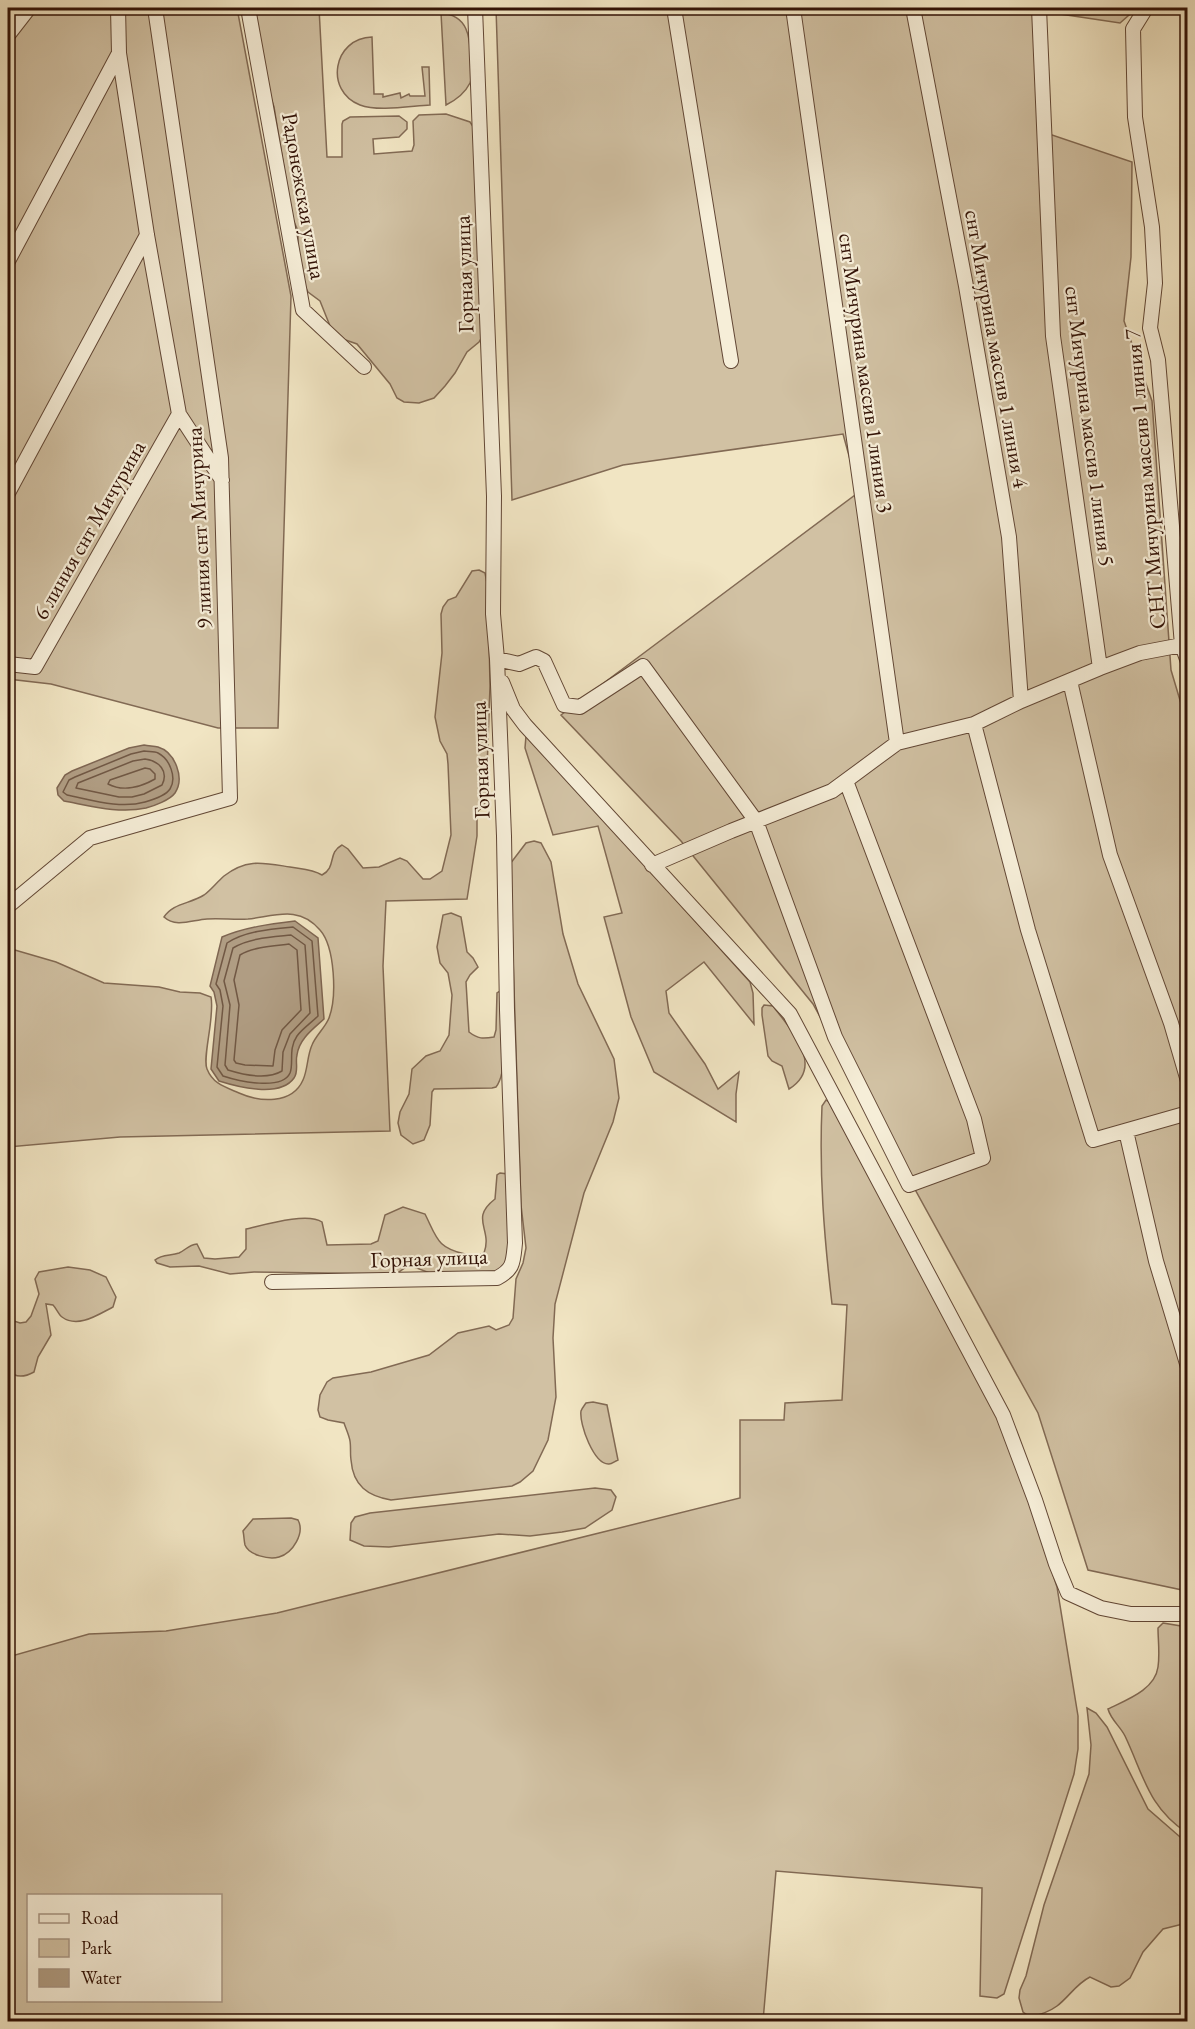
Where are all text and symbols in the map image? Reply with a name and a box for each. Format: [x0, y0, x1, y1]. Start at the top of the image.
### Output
street label: Радонежская улица [275, 110, 333, 282]
street label: снт Мичурина массив 1 линия 4 [958, 208, 1036, 491]
street label: Горная улица [447, 215, 481, 333]
street label: снт Мичурина массив 1 линия 3 [832, 231, 900, 515]
street label: снт Мичурина массив 1 линия 5 [1058, 284, 1122, 568]
street label: СНТ Мичурина массив 1 линия 7 [1117, 327, 1173, 630]
street label: 9 линия снт Мичурина [179, 426, 219, 630]
street label: 6 линия снт Мичурина [26, 435, 152, 625]
street label: Горная улица [463, 701, 497, 819]
street label: Горная улица [370, 1241, 488, 1275]
legend [27, 1894, 222, 2002]
text: Road [81, 1906, 120, 1929]
text: Park [81, 1936, 112, 1959]
text: Water [81, 1966, 122, 1989]

